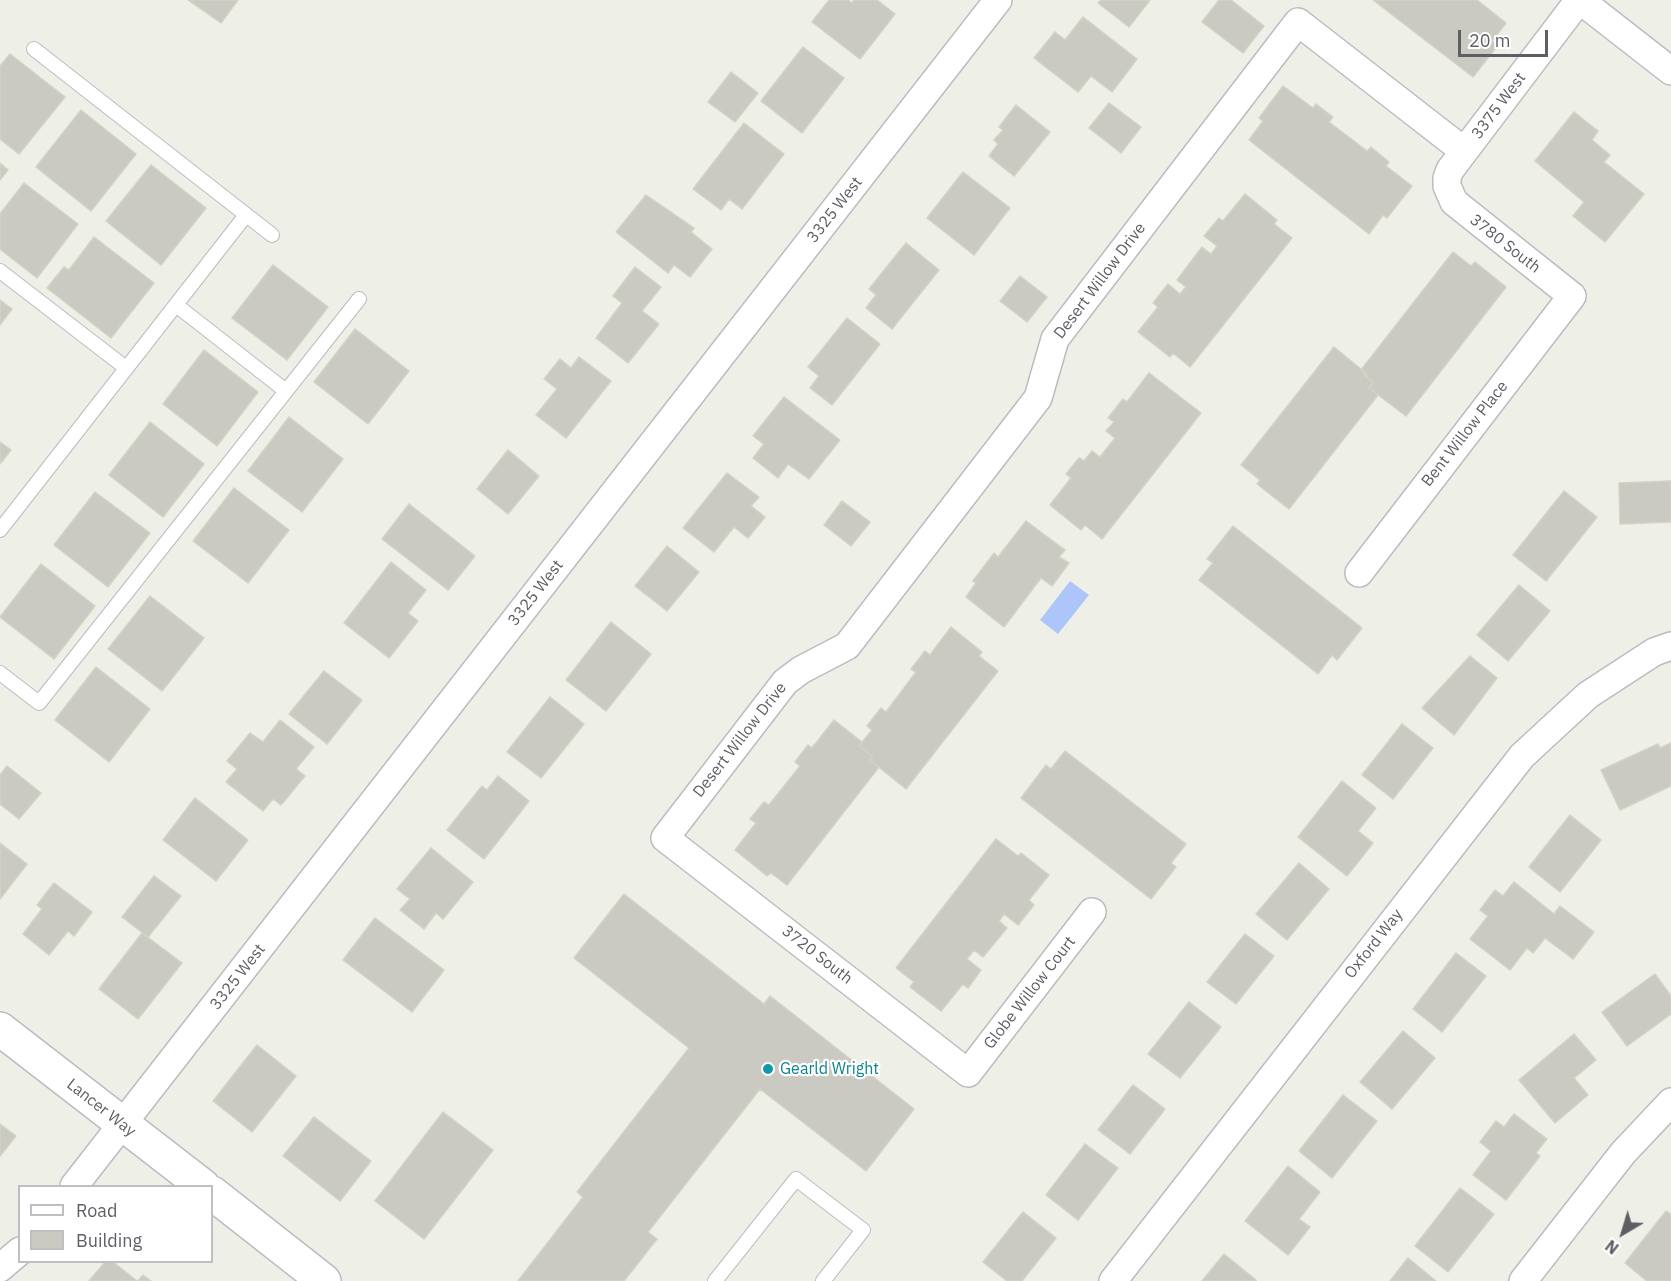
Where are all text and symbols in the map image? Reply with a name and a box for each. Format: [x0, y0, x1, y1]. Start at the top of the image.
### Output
scale bar [1461, 18, 1551, 56]
text: 20 m [1469, 29, 1511, 52]
street label: 3375 West [1468, 69, 1530, 143]
street label: 3325 West [803, 173, 867, 247]
street label: 3780 South [1466, 211, 1544, 277]
street label: Desert Willow Drive [1050, 219, 1150, 343]
street label: Bent Willow Place [1418, 377, 1512, 491]
street label: 3325 West [504, 556, 568, 630]
street label: Desert Willow Drive [689, 679, 791, 801]
street label: Oxford Way [1341, 905, 1407, 983]
street label: 3720 South [778, 922, 856, 988]
street label: Globe Willow Court [980, 933, 1080, 1053]
street label: 3325 West [206, 940, 270, 1014]
place label: Gearld Wright [780, 1059, 879, 1079]
marker: Gearld Wright [761, 1062, 775, 1076]
street label: Lancer Way [63, 1075, 139, 1141]
legend [18, 1185, 213, 1263]
text: Road [76, 1199, 117, 1222]
north arrow [1593, 1203, 1653, 1263]
text: Building [76, 1229, 142, 1252]
text: N [1601, 1236, 1623, 1259]

